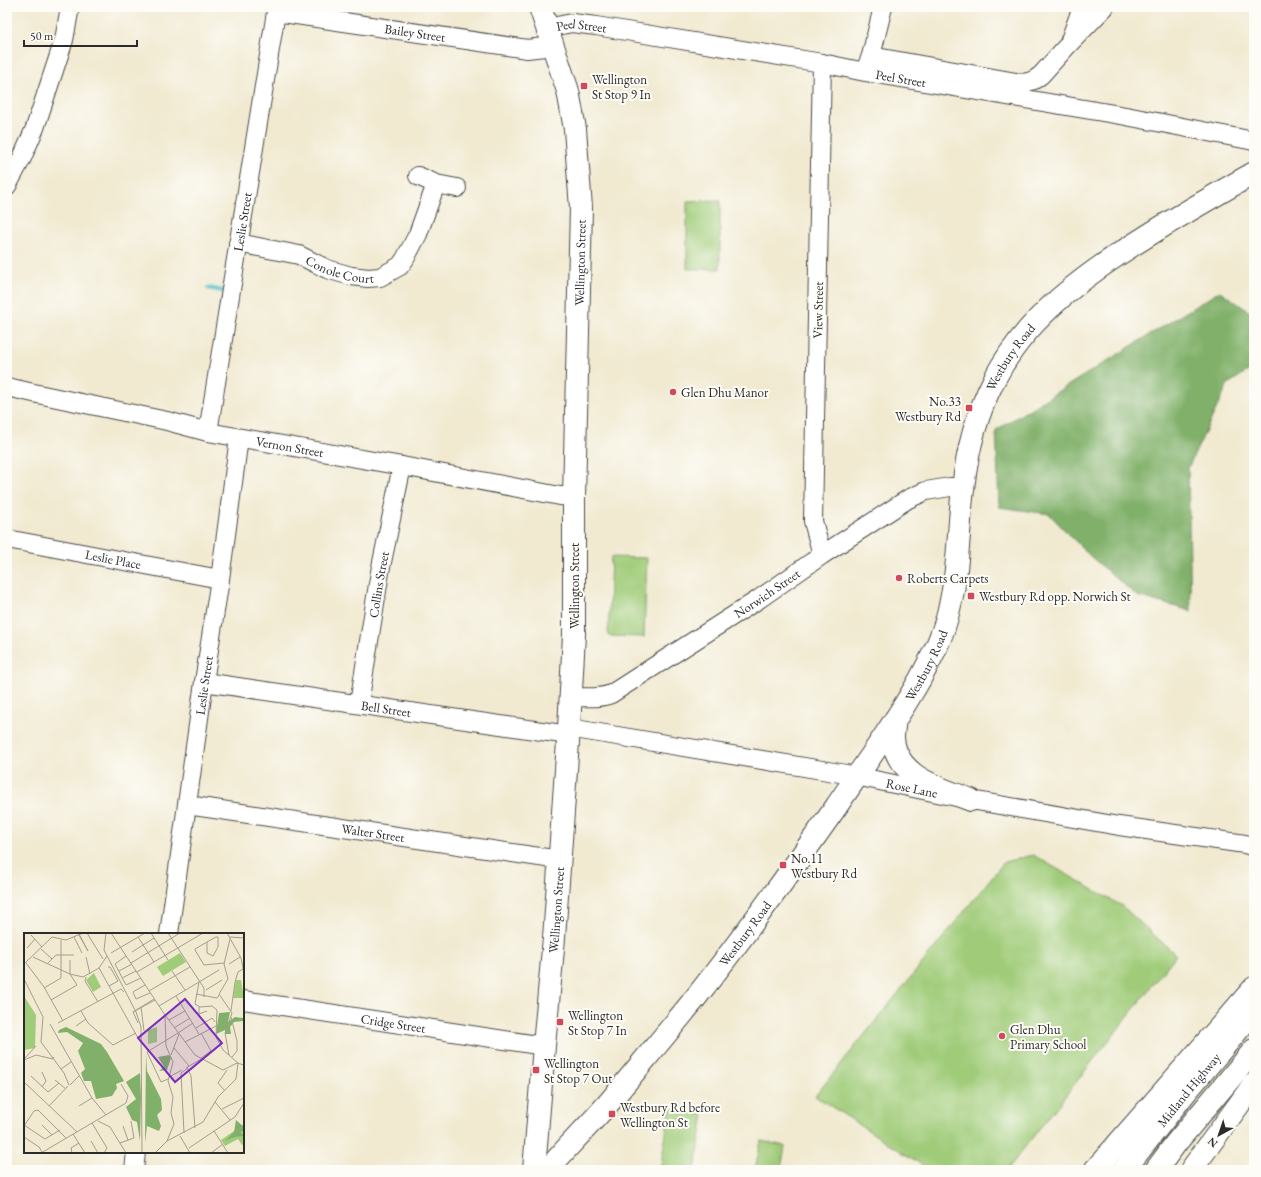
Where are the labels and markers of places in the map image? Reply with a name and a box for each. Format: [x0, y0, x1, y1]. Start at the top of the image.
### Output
place label: Wellington St Stop 9 In [592, 71, 651, 103]
marker: Wellington St Stop 9 In [579, 81, 589, 91]
place label: Glen Dhu Manor [681, 384, 769, 401]
marker: Glen Dhu Manor [668, 387, 678, 397]
place label: No.33 Westbury Rd [895, 393, 961, 425]
marker: No.33 Westbury Rd [964, 403, 974, 413]
place label: Roberts Carpets [907, 570, 989, 587]
marker: Roberts Carpets [894, 573, 904, 583]
place label: Westbury Rd opp. Norwich St [979, 588, 1131, 605]
marker: Westbury Rd opp. Norwich St [966, 591, 976, 601]
place label: No.11 Westbury Rd [791, 850, 857, 882]
marker: No.11 Westbury Rd [778, 860, 788, 870]
place label: Wellington St Stop 7 In [568, 1007, 627, 1039]
marker: Wellington St Stop 7 In [555, 1017, 565, 1027]
place label: Glen Dhu Primary School [1010, 1021, 1086, 1053]
marker: Glen Dhu Primary School [997, 1031, 1007, 1041]
place label: Wellington St Stop 7 Out [544, 1055, 612, 1087]
marker: Wellington St Stop 7 Out [531, 1065, 541, 1075]
place label: Westbury Rd before Wellington St [620, 1099, 720, 1131]
marker: Westbury Rd before Wellington St [607, 1109, 617, 1119]

